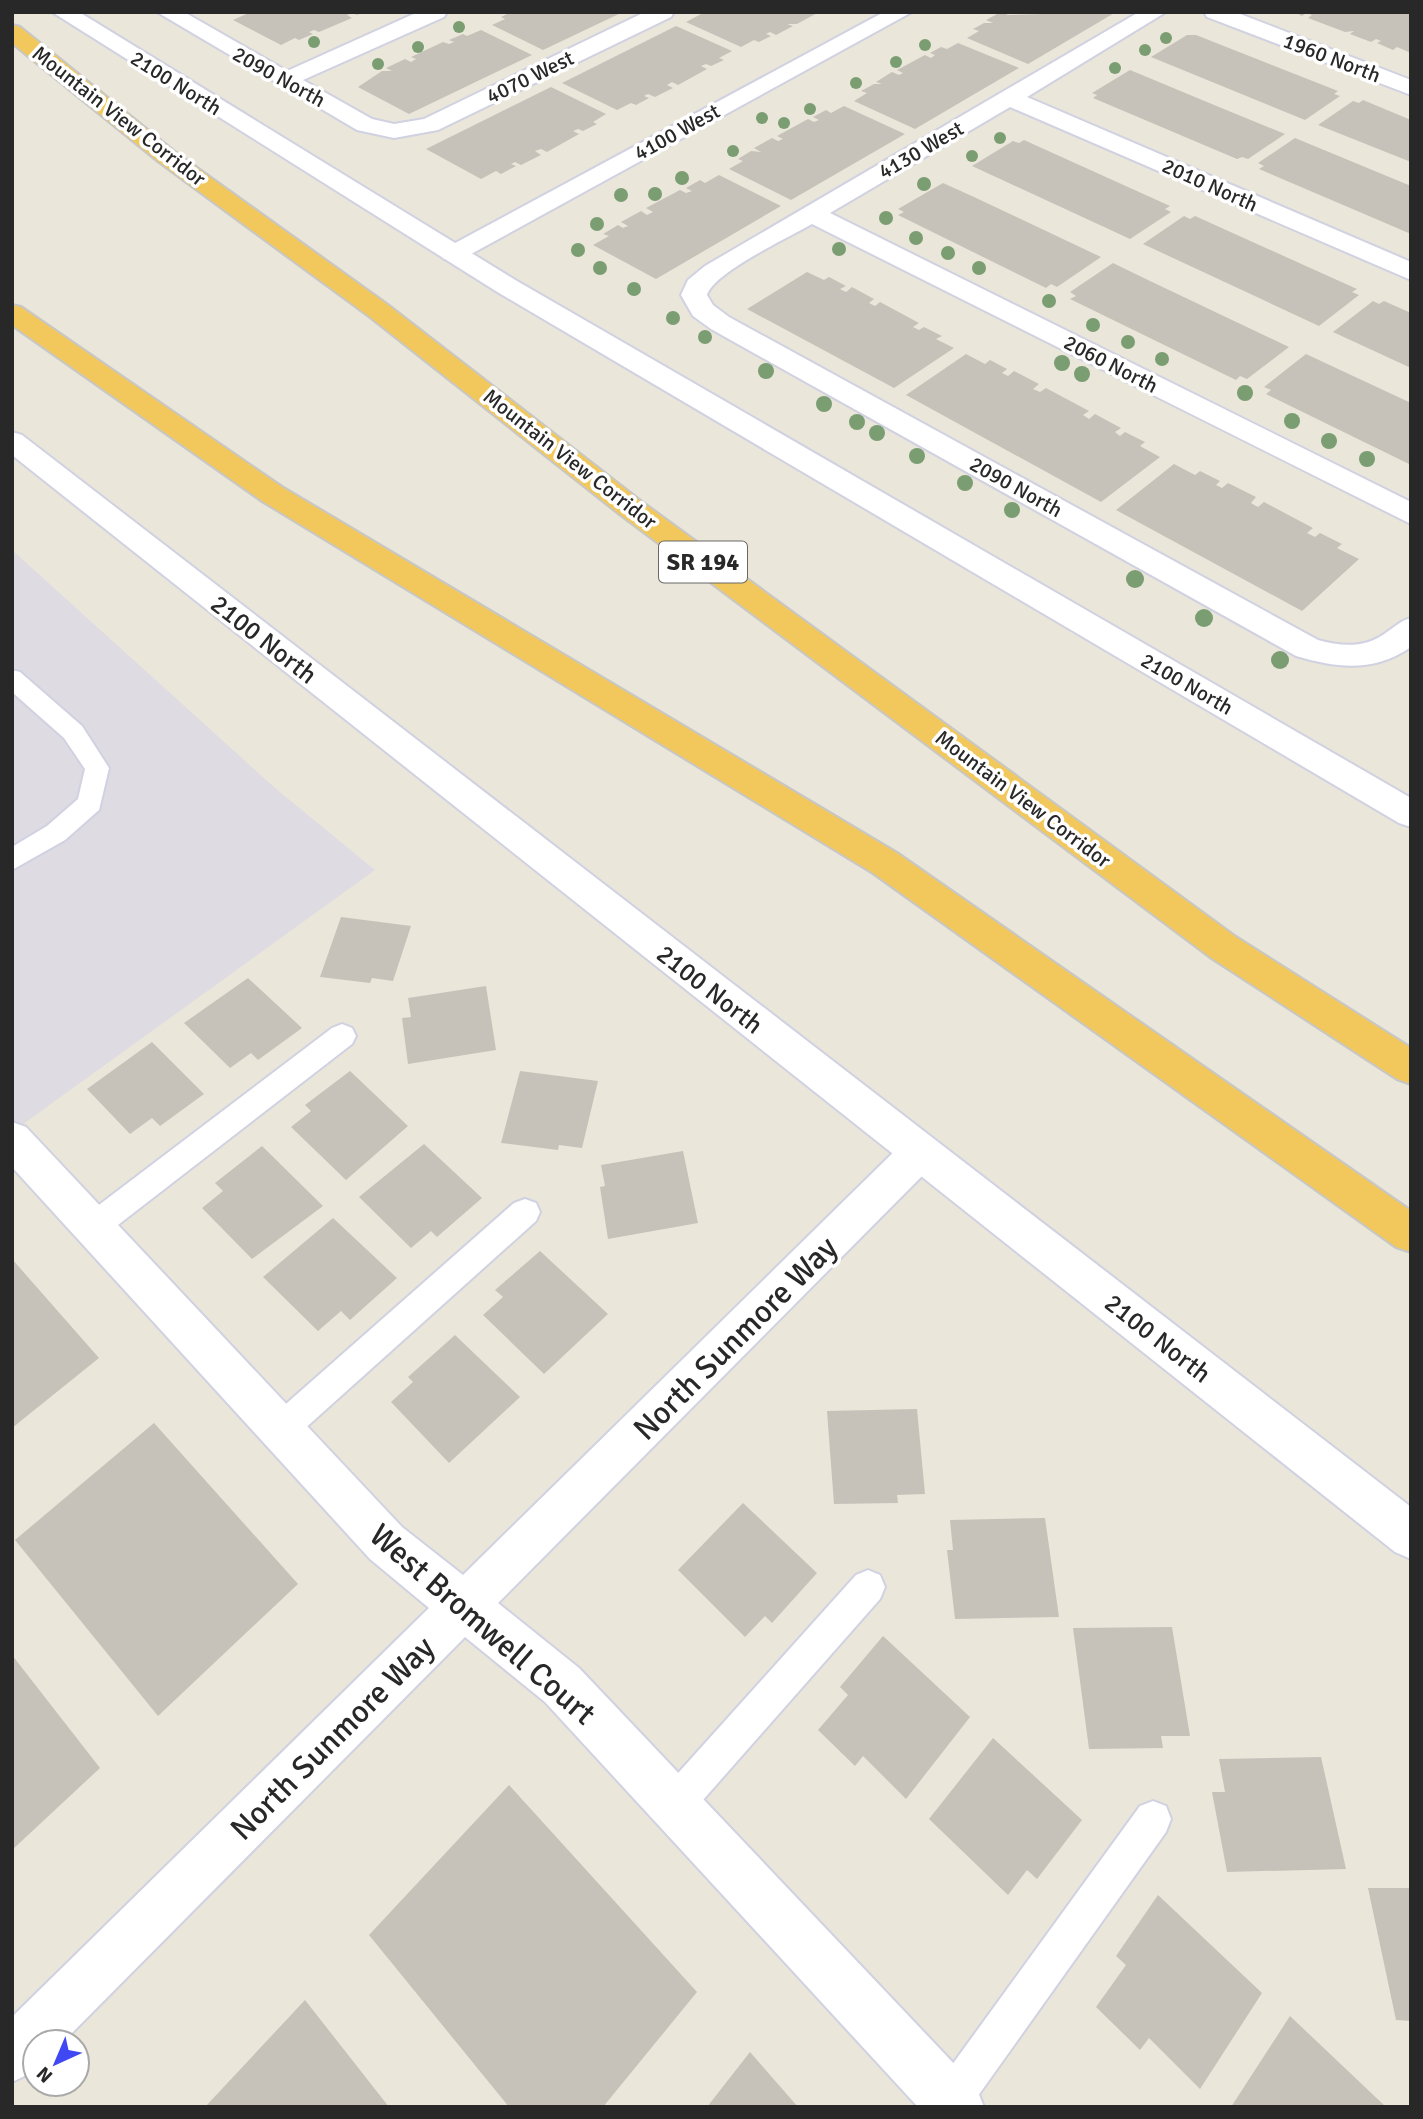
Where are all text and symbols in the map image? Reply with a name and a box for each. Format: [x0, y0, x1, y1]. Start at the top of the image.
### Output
street label: 1960 North [1280, 28, 1384, 88]
street label: Mountain View Corridor [27, 40, 211, 192]
street label: 2090 North [228, 41, 330, 113]
street label: 2100 North [126, 45, 226, 121]
street label: 4070 West [482, 45, 578, 109]
street label: 4100 West [630, 98, 724, 166]
street label: 4130 West [874, 115, 968, 185]
street label: 2010 North [1158, 152, 1262, 218]
street label: 2060 North [1060, 329, 1162, 399]
street label: Mountain View Corridor [478, 383, 662, 535]
street label: 2090 North [965, 451, 1067, 523]
road number: SR 194 [659, 542, 747, 582]
street label: 2100 North [204, 588, 323, 691]
street label: 2100 North [1136, 647, 1238, 721]
street label: Mountain View Corridor [930, 724, 1116, 874]
street label: 2100 North [650, 938, 769, 1041]
street label: North Sunmore Way [625, 1228, 845, 1448]
street label: 2100 North [1098, 1287, 1217, 1390]
street label: West Bromwell Court [362, 1516, 604, 1733]
street label: North Sunmore Way [222, 1628, 442, 1848]
north arrow [21, 2028, 91, 2098]
text: N [32, 2061, 58, 2088]

